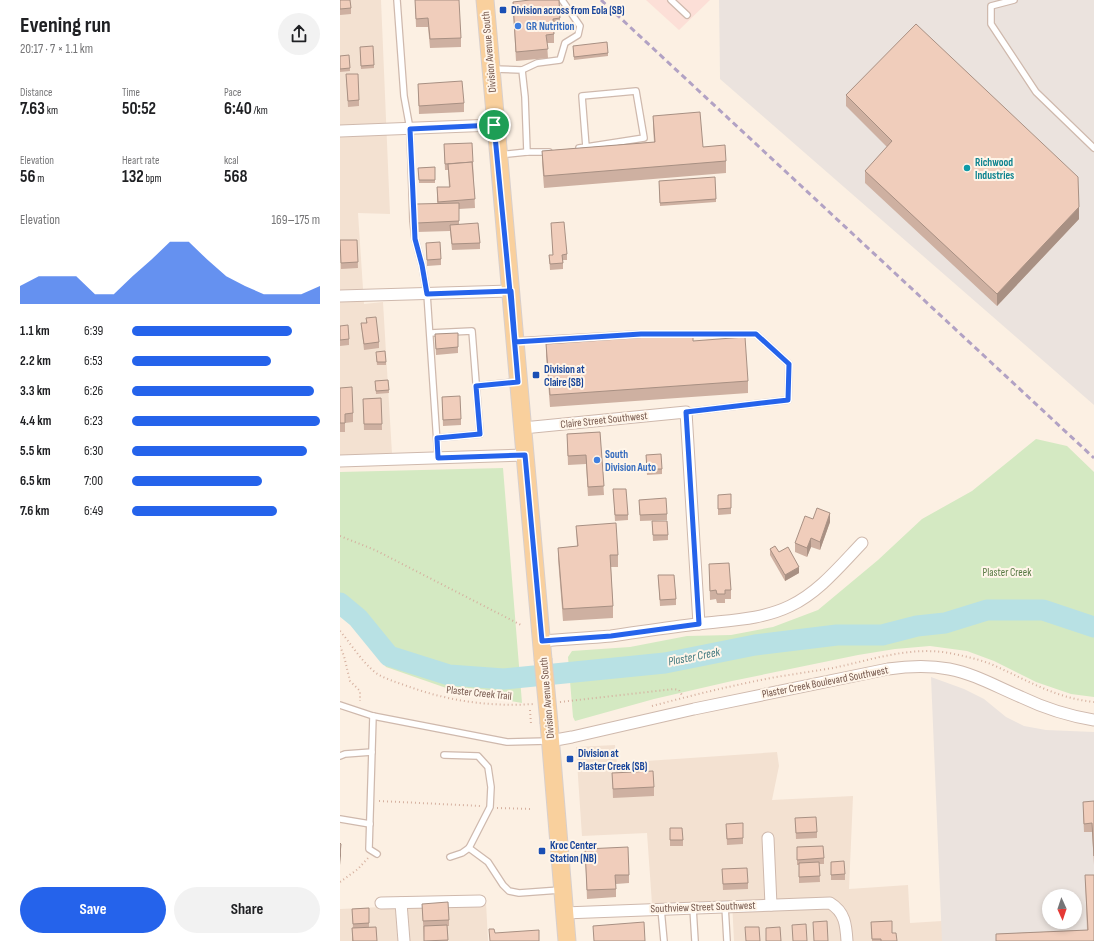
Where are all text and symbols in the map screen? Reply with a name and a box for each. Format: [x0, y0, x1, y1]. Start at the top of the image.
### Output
place label: Division across from Eola (SB) [511, 4, 625, 17]
marker: Division across from Eola (SB) [498, 5, 508, 15]
street label: Division Avenue South [479, 11, 499, 93]
text: Evening run [20, 12, 111, 39]
button: share [278, 13, 320, 55]
place label: GR Nutrition [526, 20, 574, 33]
marker: GR Nutrition [513, 21, 523, 31]
text: 20:17 · 7 × 1.1 km [20, 41, 93, 57]
text: Distance [20, 86, 52, 99]
text: Time [122, 86, 140, 99]
text: Pace [224, 86, 242, 99]
text: 7.63 [20, 99, 45, 119]
text: 50:52 [122, 99, 156, 119]
text: 6:40 [224, 99, 252, 119]
text: km [45, 104, 58, 117]
text: /km [252, 104, 268, 117]
pin [477, 108, 511, 142]
icon: arrive [483, 114, 505, 136]
text: Elevation [20, 154, 54, 167]
text: Heart rate [122, 154, 160, 167]
text: kcal [224, 154, 239, 167]
place label: Richwood Industries [975, 156, 1014, 182]
marker: Richwood Industries [962, 163, 972, 173]
text: 56 [20, 167, 35, 187]
text: 132 [122, 167, 144, 187]
text: 568 [224, 167, 248, 187]
text: m [35, 172, 44, 185]
text: bpm [144, 172, 162, 185]
text: Elevation [20, 212, 60, 228]
text: 169–175 m [271, 212, 320, 228]
text: 1.1 km [20, 323, 50, 339]
text: 6:39 [84, 323, 103, 339]
text: 2.2 km [20, 353, 51, 369]
text: 6:53 [84, 353, 103, 369]
place label: Division at Claire (SB) [544, 363, 585, 389]
marker: Division at Claire (SB) [531, 370, 541, 380]
text: 3.3 km [20, 383, 51, 399]
text: 6:26 [84, 383, 103, 399]
street label: Claire Street Southwest [560, 409, 649, 431]
text: 4.4 km [20, 413, 51, 429]
text: 6:23 [84, 413, 103, 429]
text: 5.5 km [20, 443, 51, 459]
text: 6:30 [84, 443, 103, 459]
place label: South Division Auto [605, 448, 656, 474]
marker: South Division Auto [592, 455, 602, 465]
text: 6.5 km [20, 473, 51, 489]
text: 7:00 [84, 473, 103, 489]
text: 7.6 km [20, 503, 49, 519]
text: 6:49 [84, 503, 103, 519]
park label: Plaster Creek [983, 566, 1032, 579]
water label: Plaster Creek [667, 645, 722, 669]
street label: Division Avenue South [537, 657, 557, 739]
street label: Plaster Creek Boulevard Southwest [761, 663, 890, 701]
street label: Plaster Creek Trail [446, 683, 512, 703]
place label: Division at Plaster Creek (SB) [578, 747, 648, 773]
marker: Division at Plaster Creek (SB) [565, 754, 575, 764]
place label: Kroc Center Station (NB) [550, 839, 597, 865]
marker: Kroc Center Station (NB) [537, 846, 547, 856]
button: Save [20, 887, 166, 933]
button: Share [174, 887, 320, 933]
north arrow [1042, 889, 1082, 929]
map controls [1042, 889, 1082, 929]
street label: Southview Street Southwest [650, 899, 756, 915]

